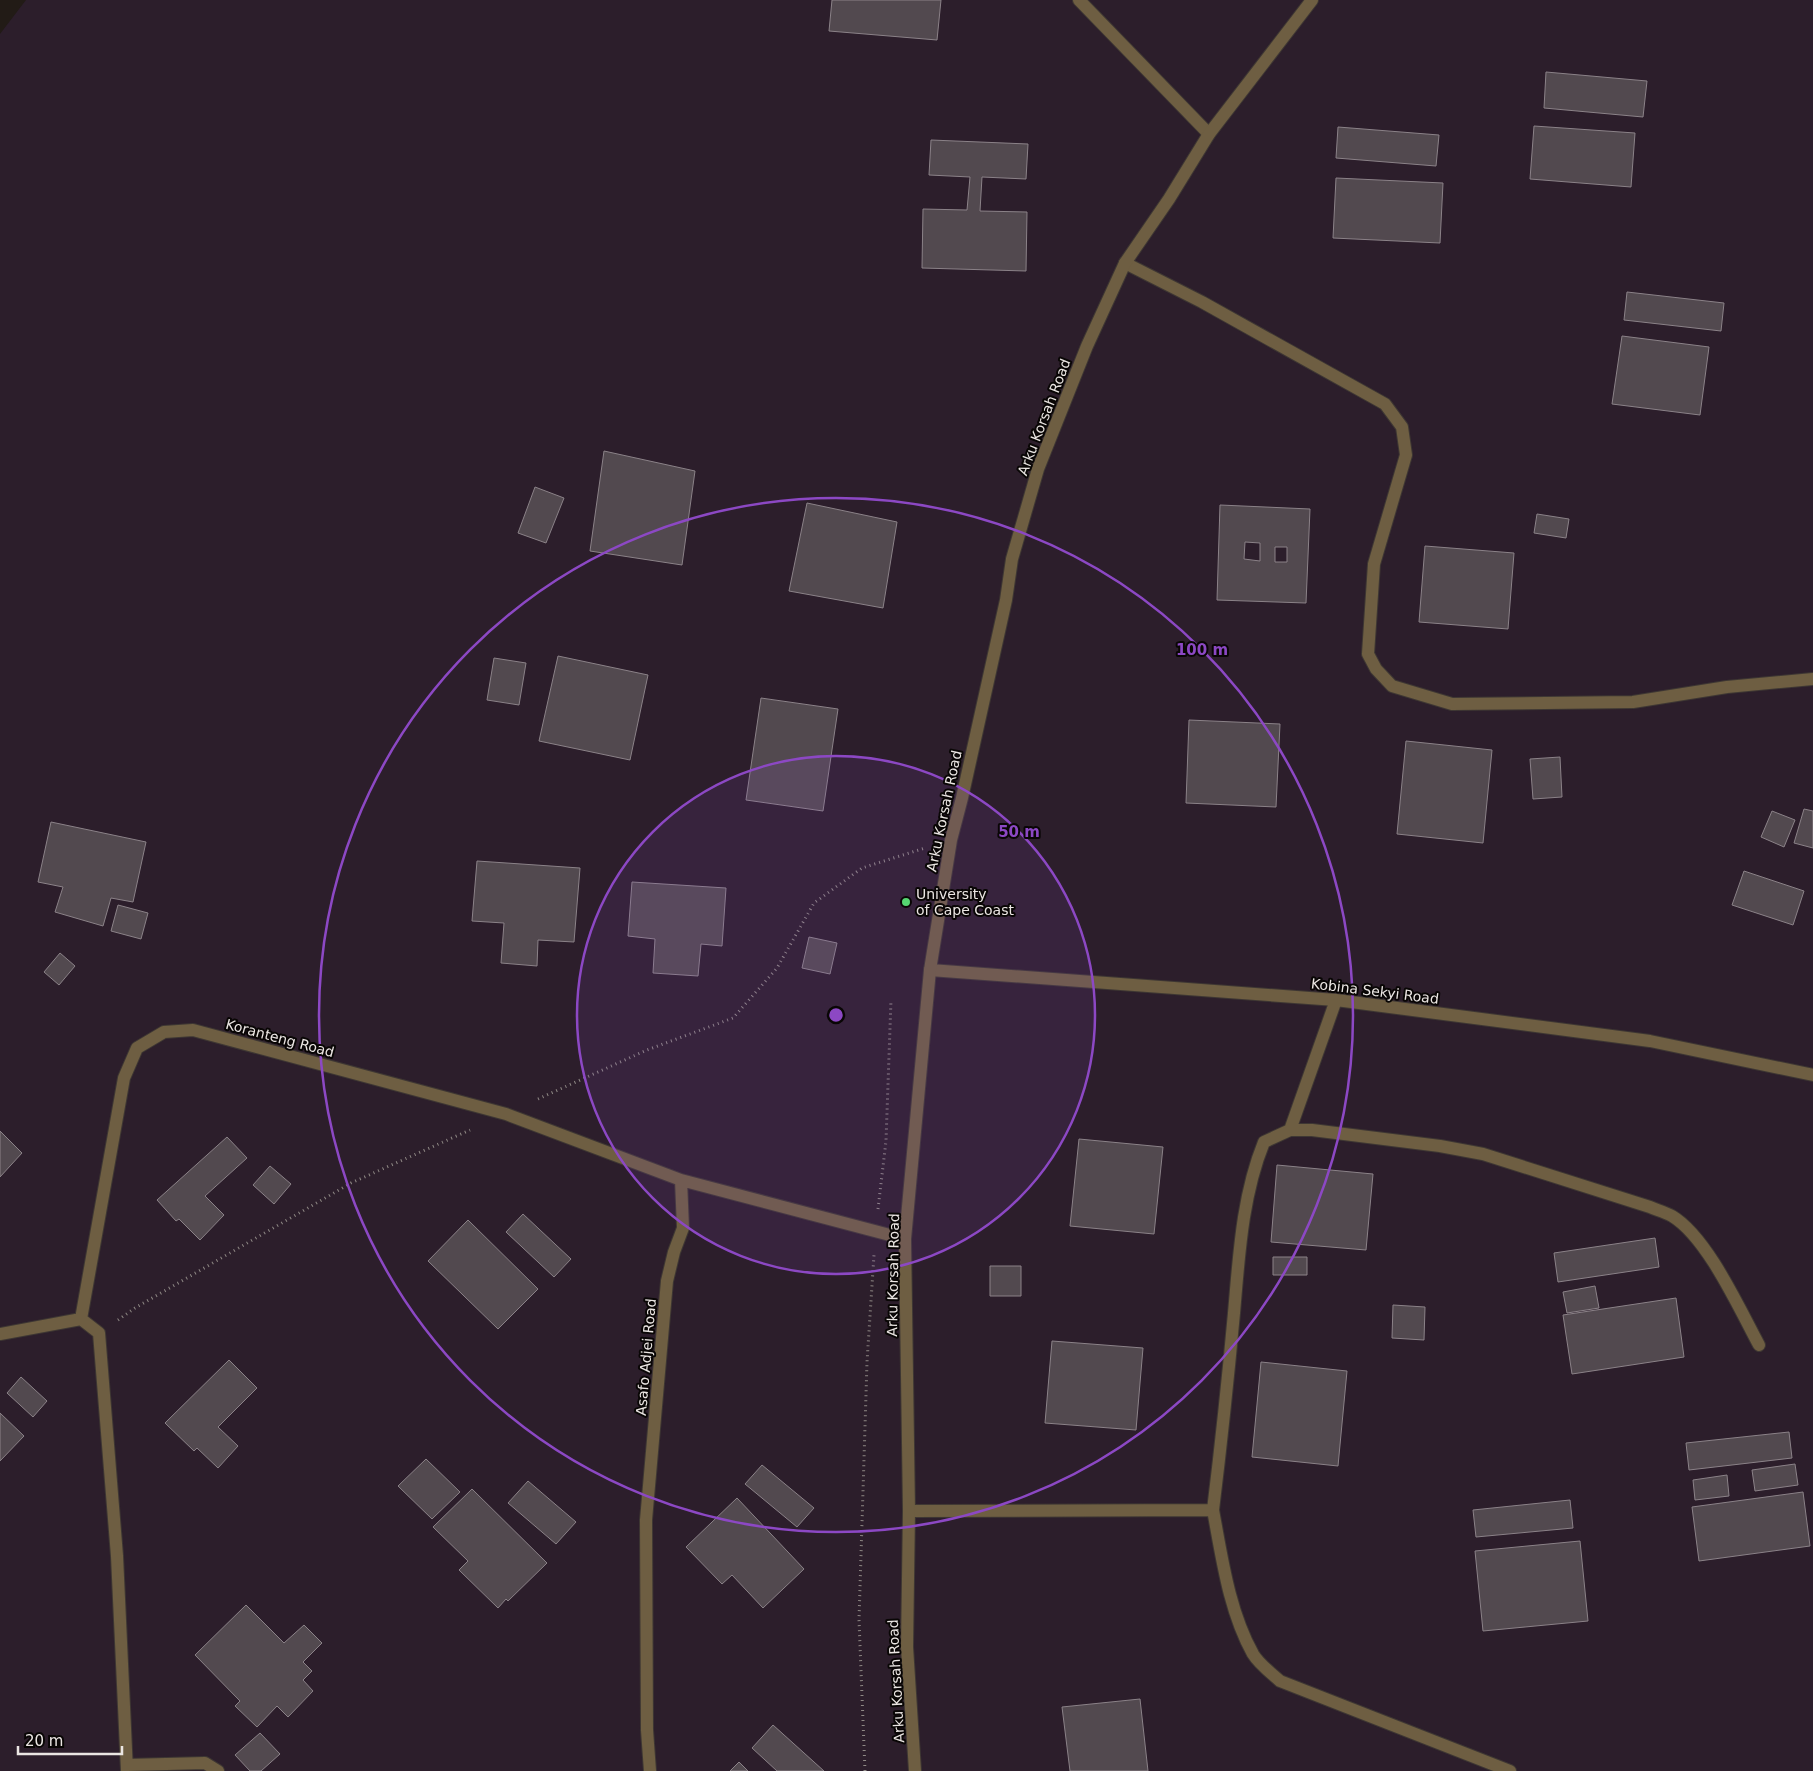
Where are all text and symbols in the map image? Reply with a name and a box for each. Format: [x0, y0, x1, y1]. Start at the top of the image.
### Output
street label: Arku Korsah Road [1014, 356, 1074, 478]
text: 100 m [1176, 641, 1228, 659]
street label: Arku Korsah Road [923, 749, 965, 873]
text: 50 m [998, 823, 1040, 841]
place label: University of Cape Coast [916, 886, 1014, 918]
marker: University of Cape Coast [900, 896, 912, 908]
street label: Kobina Sekyi Road [1310, 975, 1440, 1007]
centre of rings [827, 1006, 845, 1024]
street label: Koranteng Road [224, 1016, 336, 1060]
street label: Arku Korsah Road [884, 1213, 902, 1337]
street label: Asafo Adjei Road [633, 1298, 659, 1416]
street label: Arku Korsah Road [885, 1619, 907, 1743]
scale bar [18, 1724, 121, 1756]
text: 20 m [25, 1732, 63, 1750]

